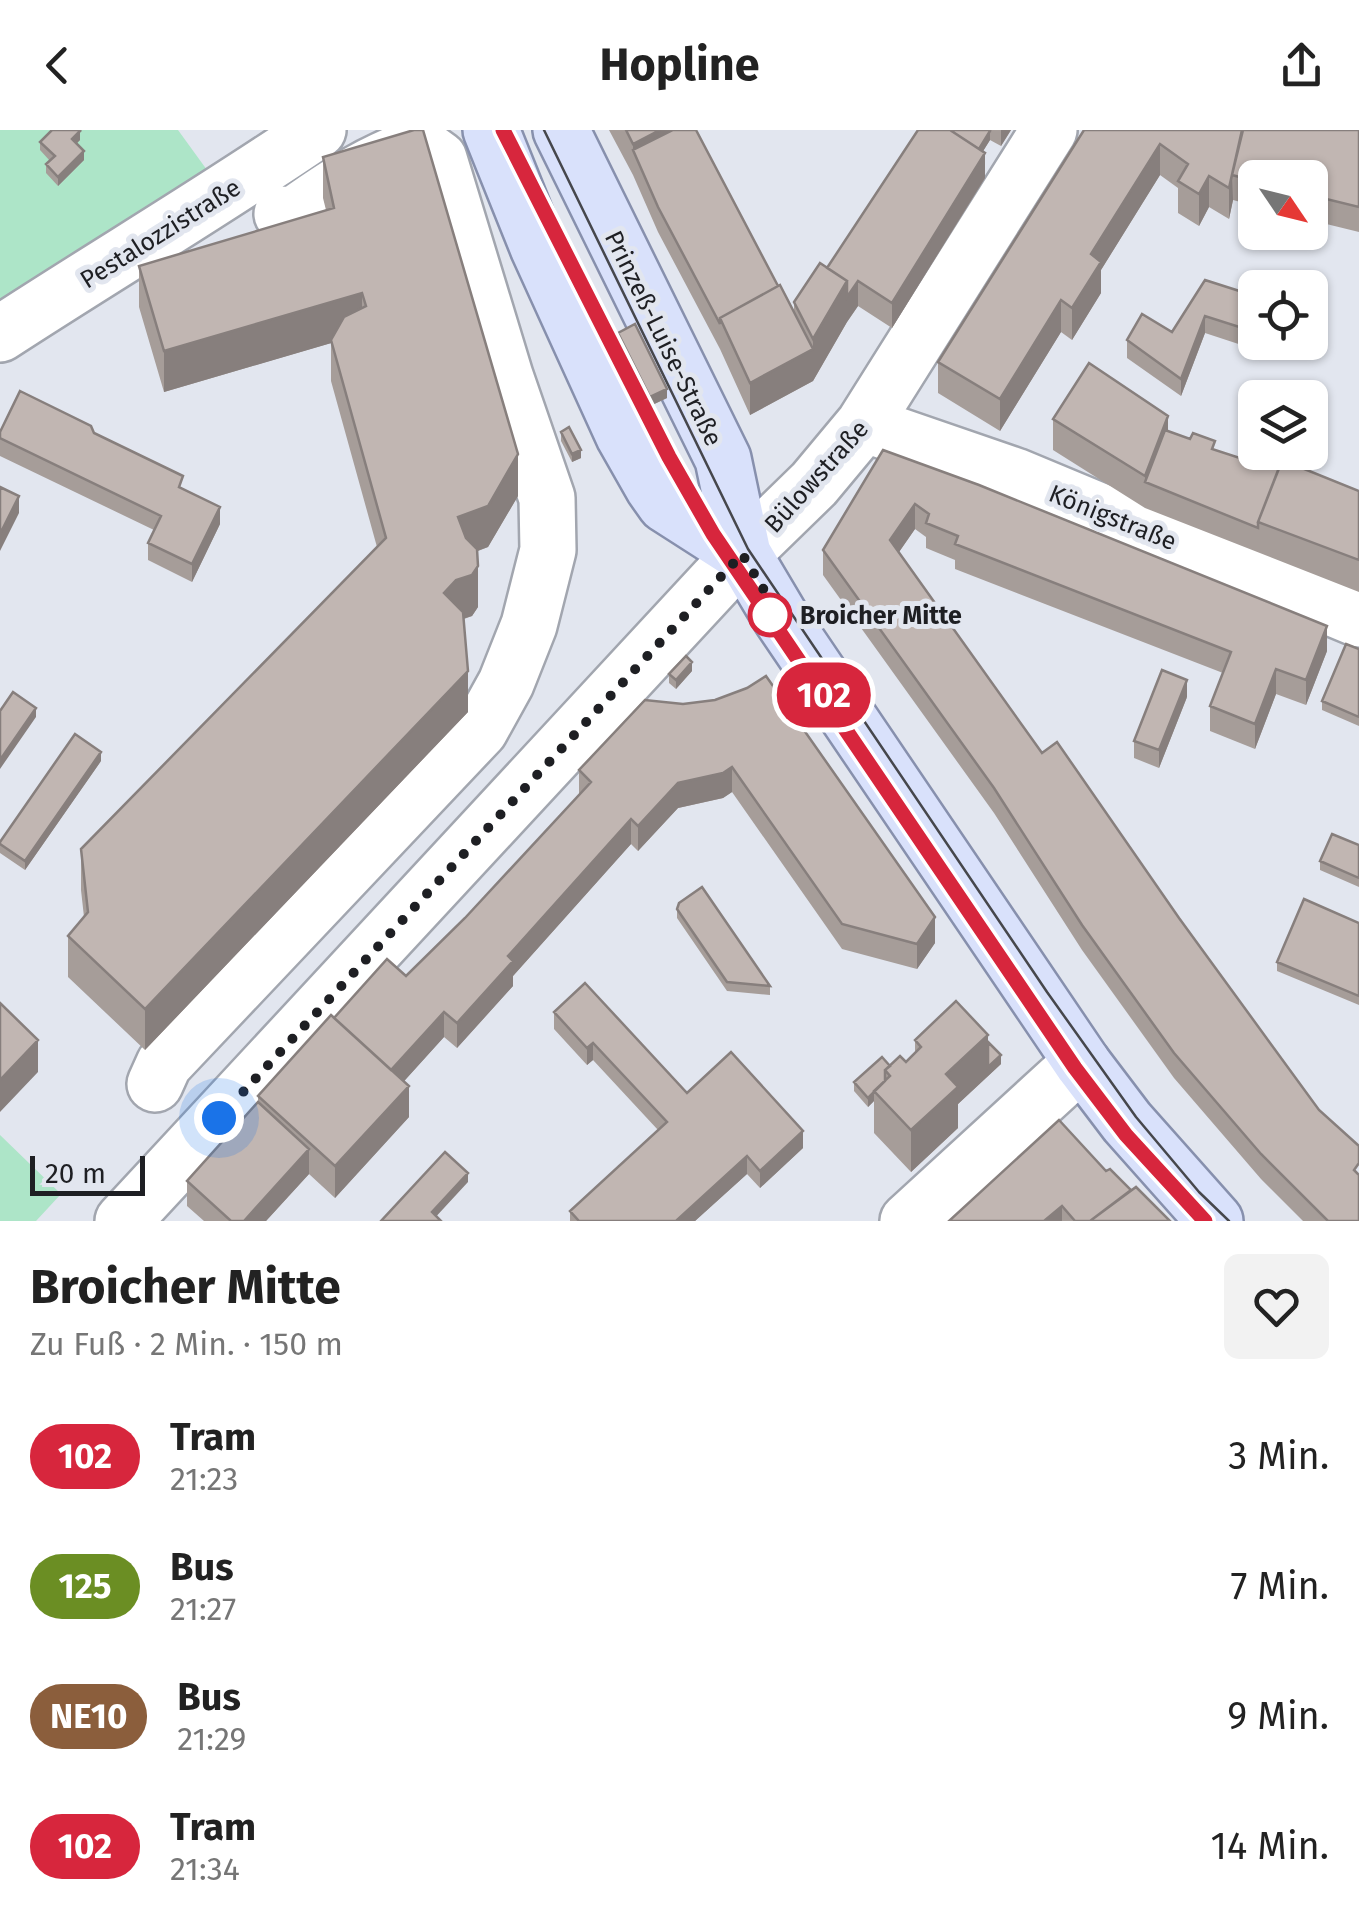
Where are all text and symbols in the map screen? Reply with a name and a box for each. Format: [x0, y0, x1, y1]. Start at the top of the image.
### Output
icon: back [30, 38, 85, 93]
text: Hopline [600, 38, 759, 92]
icon: share [1274, 38, 1329, 93]
north arrow [1238, 160, 1328, 250]
map controls [1238, 160, 1328, 470]
street label: Pestalozzistraße [75, 173, 246, 295]
street label: Prinzeß-Luise-Straße [598, 226, 728, 451]
button: locate [1238, 270, 1328, 360]
button: layers [1238, 380, 1328, 470]
street label: Bülowstraße [758, 414, 875, 539]
street label: Königstraße [1044, 479, 1181, 557]
marker: Broicher Mitte [749, 594, 791, 636]
place label: Broicher Mitte [800, 601, 962, 631]
line badge: 102 [766, 662, 882, 728]
text: 102 [797, 674, 851, 716]
your location [194, 1093, 244, 1143]
scale bar [30, 1151, 145, 1196]
text: 20 m [45, 1157, 106, 1190]
button: heart [1224, 1254, 1329, 1359]
text: Broicher Mitte [30, 1258, 341, 1316]
text: Zu Fuß · 2 Min. · 150 m [30, 1325, 343, 1363]
text: Tram [170, 1414, 256, 1460]
text: 3 Min. [1228, 1433, 1329, 1479]
text: 102 [58, 1435, 112, 1477]
text: 21:23 [170, 1460, 238, 1498]
text: Bus [170, 1544, 234, 1590]
text: 7 Min. [1230, 1563, 1329, 1609]
text: 125 [58, 1565, 112, 1607]
text: 21:27 [170, 1590, 236, 1628]
text: Bus [177, 1674, 241, 1720]
text: 9 Min. [1227, 1693, 1329, 1739]
text: NE10 [50, 1695, 127, 1737]
text: 21:29 [177, 1720, 246, 1758]
text: Tram [170, 1804, 256, 1850]
text: 14 Min. [1211, 1823, 1329, 1869]
text: 102 [58, 1825, 112, 1867]
text: 21:34 [170, 1850, 240, 1888]

